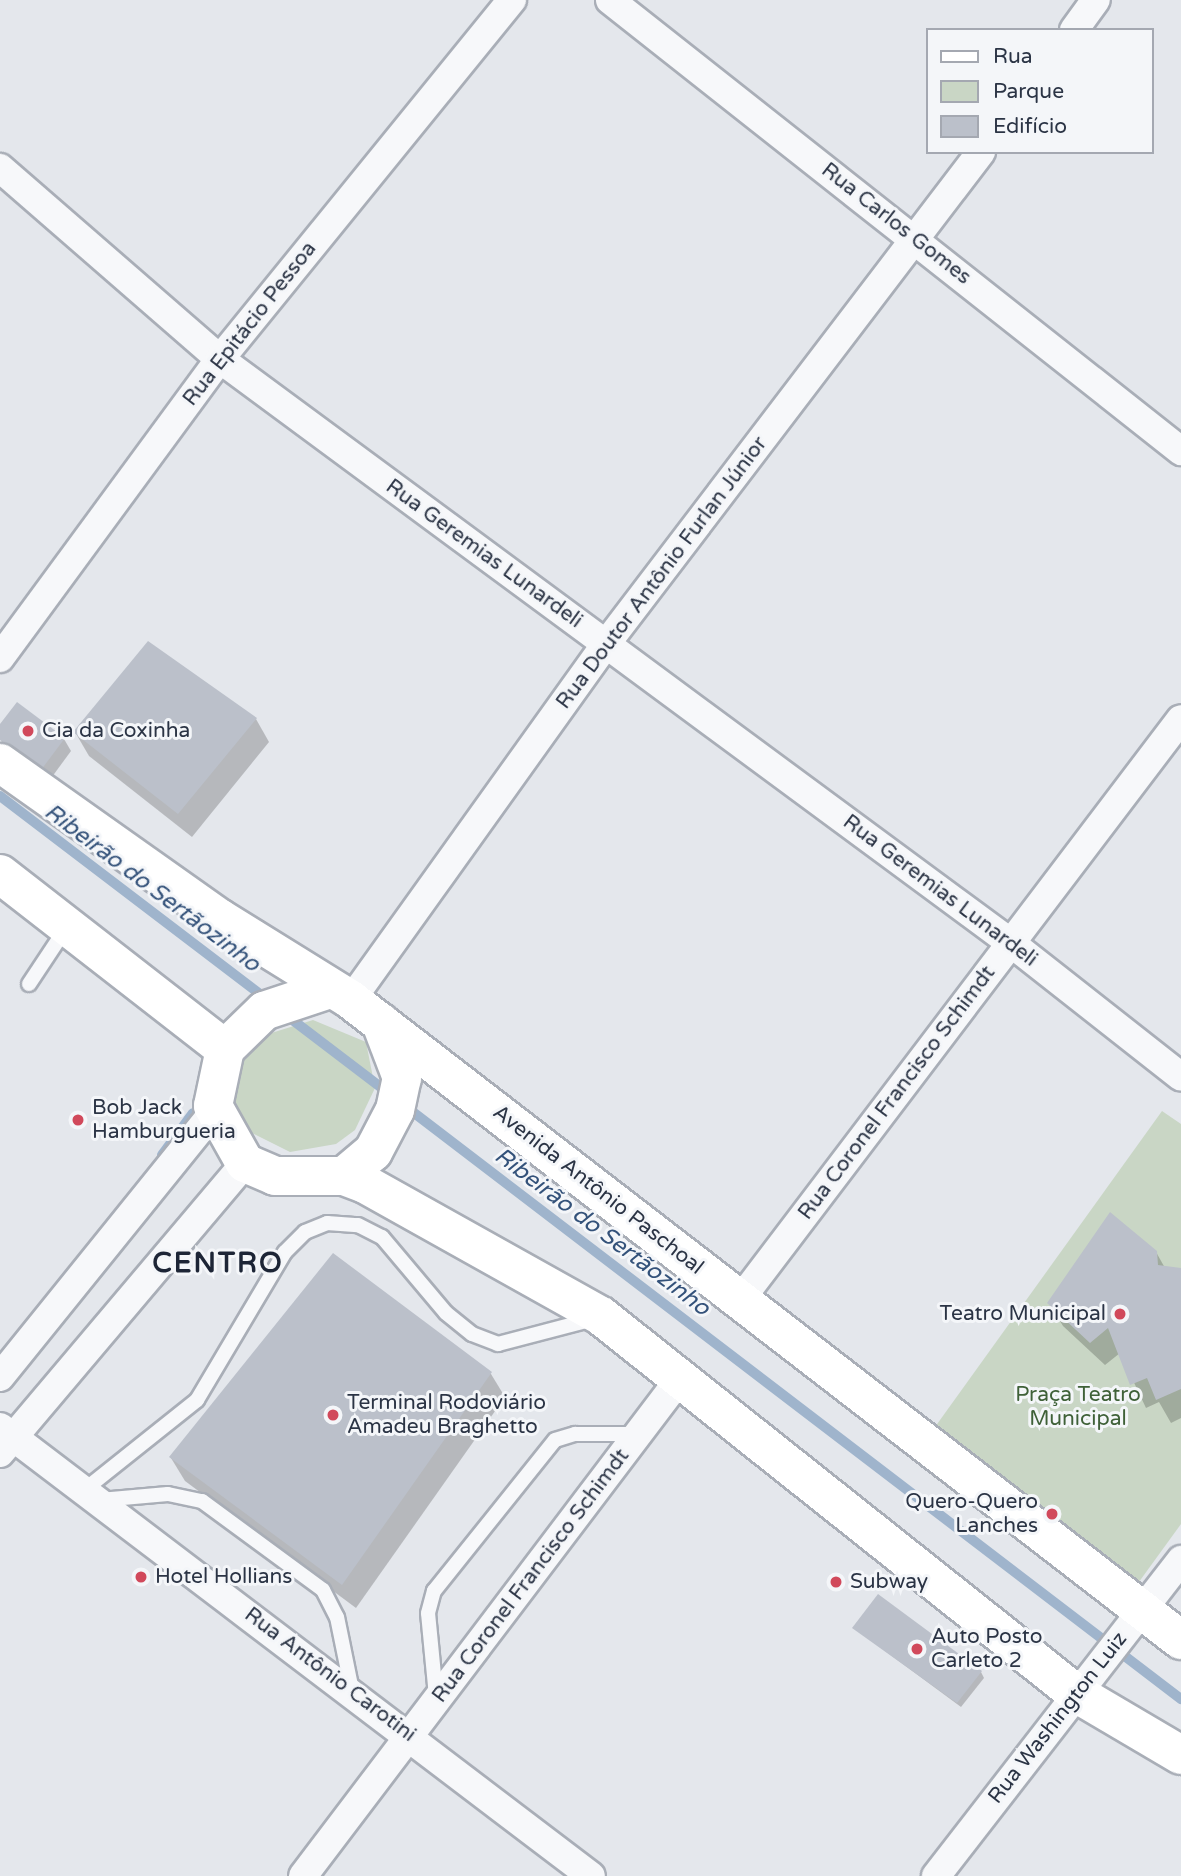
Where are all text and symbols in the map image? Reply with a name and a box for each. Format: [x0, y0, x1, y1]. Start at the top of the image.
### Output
legend [926, 28, 1153, 154]
text: Rua [993, 44, 1033, 69]
text: Parque [993, 79, 1064, 104]
text: Edifício [993, 114, 1067, 139]
street label: Rua Carlos Gomes [816, 158, 976, 290]
street label: Rua Epitácio Pessoa [178, 237, 322, 411]
street label: Rua Doutor Antônio Furlan Júnior [551, 432, 773, 714]
street label: Rua Geremias Lunardeli [381, 474, 587, 634]
place label: Cia da Coxinha [42, 718, 190, 744]
marker: Cia da Coxinha [20, 723, 36, 739]
water label: Ribeirão do Sertãozinho [39, 798, 265, 978]
street label: Rua Geremias Lunardeli [838, 810, 1042, 972]
street label: Rua Coronel Francisco Schimdt [793, 961, 1001, 1225]
place label: Bob Jack Hamburgueria [92, 1095, 236, 1145]
street label: Avenida Antônio Paschoal [488, 1100, 708, 1280]
marker: Bob Jack Hamburgueria [70, 1112, 86, 1128]
water label: Ribeirão do Sertãozinho [489, 1142, 715, 1322]
district label: CENTRO [153, 1246, 283, 1280]
place label: Teatro Municipal [940, 1301, 1106, 1327]
marker: Teatro Municipal [1112, 1306, 1128, 1322]
park label: Praça Teatro Municipal [1015, 1382, 1141, 1432]
place label: Terminal Rodoviário Amadeu Braghetto [347, 1390, 546, 1440]
marker: Terminal Rodoviário Amadeu Braghetto [325, 1407, 341, 1423]
street label: Rua Coronel Francisco Schimdt [427, 1444, 635, 1708]
place label: Quero-Quero Lanches [905, 1489, 1038, 1539]
marker: Quero-Quero Lanches [1044, 1506, 1060, 1522]
place label: Hotel Hollians [155, 1564, 292, 1590]
marker: Hotel Hollians [133, 1569, 149, 1585]
place label: Subway [850, 1569, 928, 1595]
marker: Subway [828, 1574, 844, 1590]
street label: Rua Antônio Carotini [239, 1602, 421, 1748]
place label: Auto Posto Carleto 2 [931, 1624, 1042, 1674]
street label: Rua Washington Luiz [983, 1627, 1133, 1809]
marker: Auto Posto Carleto 2 [909, 1641, 925, 1657]

